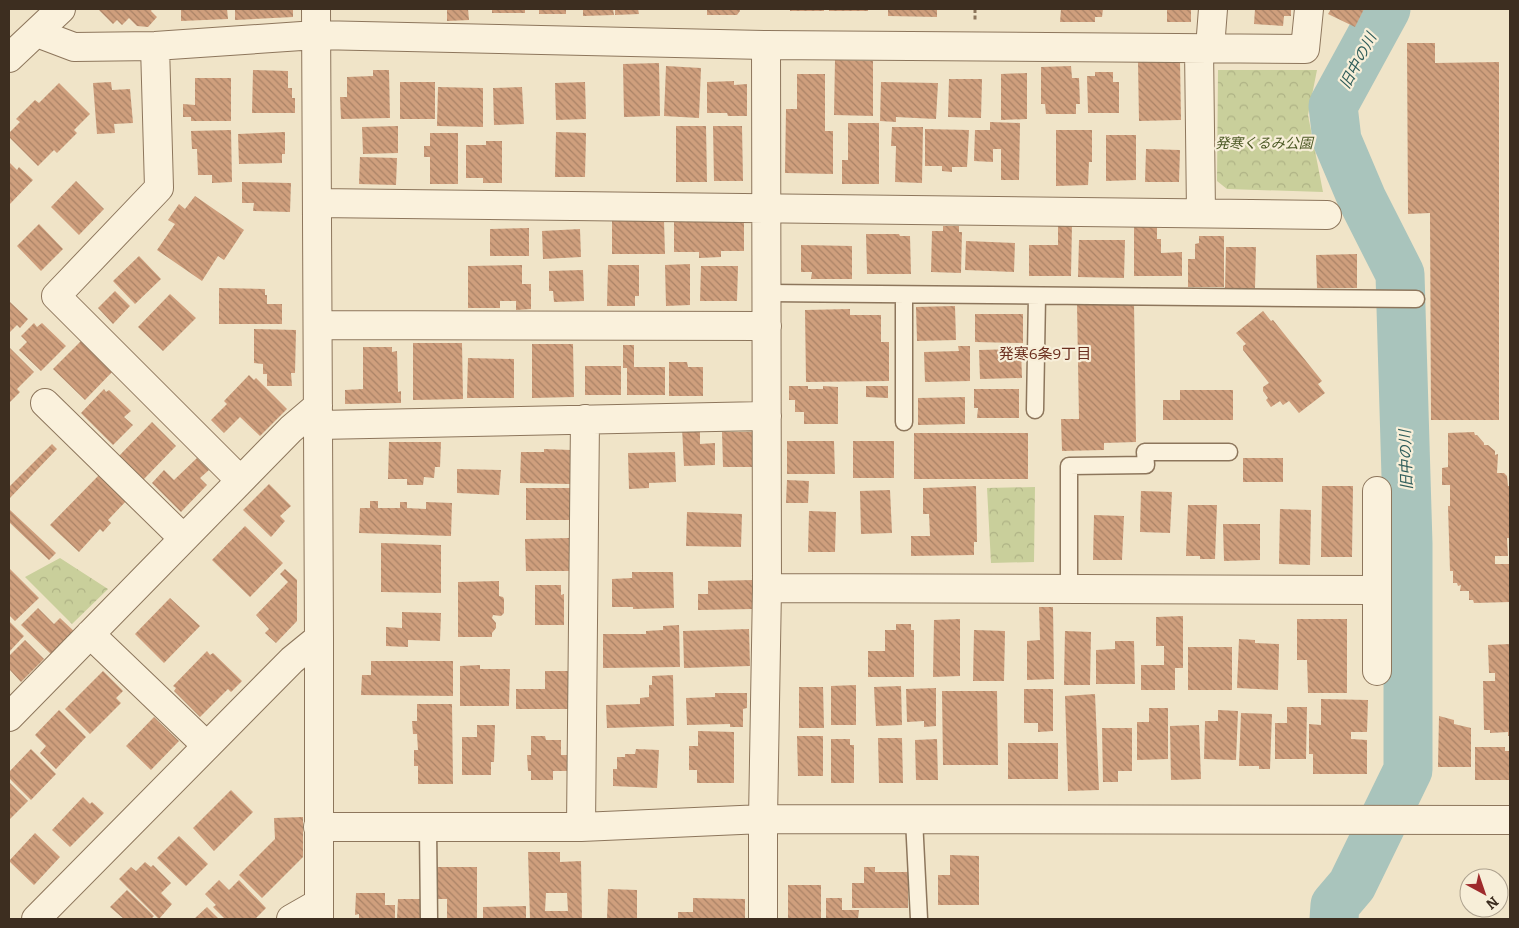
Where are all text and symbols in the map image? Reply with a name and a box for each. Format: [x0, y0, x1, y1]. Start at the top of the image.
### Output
water label: 旧中の川 [1336, 29, 1381, 92]
park label: 発寒くるみ公園 [1215, 135, 1315, 152]
district label: 発寒6条9丁目 [999, 345, 1091, 363]
water label: 旧中の川 [1396, 428, 1416, 490]
north arrow [1459, 868, 1509, 918]
text: N [1482, 893, 1502, 913]

